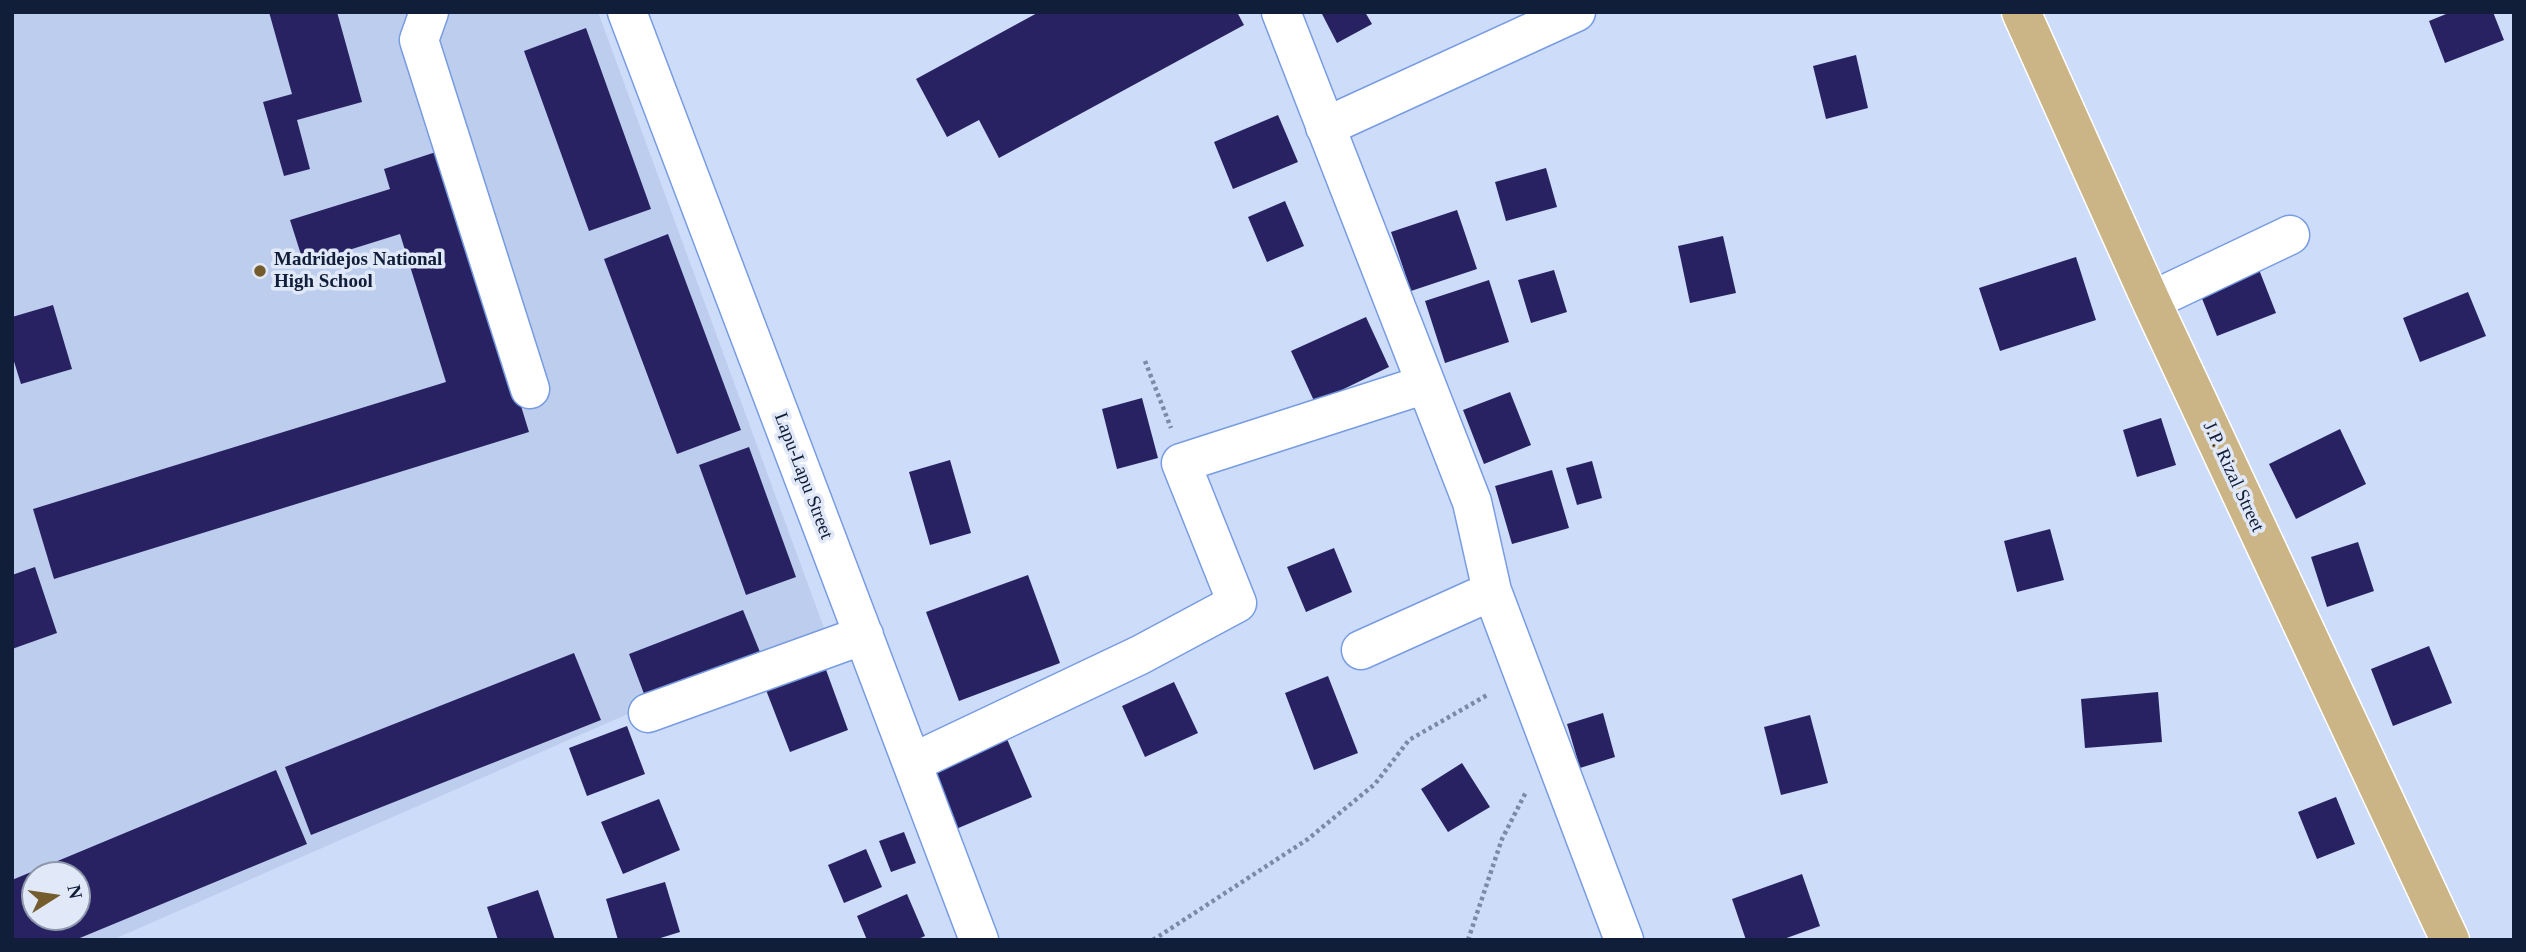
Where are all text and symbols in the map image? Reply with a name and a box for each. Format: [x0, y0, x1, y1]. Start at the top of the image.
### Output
place label: Madridejos National High School [274, 249, 442, 293]
marker: Madridejos National High School [252, 263, 268, 279]
street label: Lapu-Lapu Street [768, 410, 838, 542]
street label: J.P. Rizal Street [2197, 418, 2269, 536]
north arrow [21, 861, 91, 931]
text: N [63, 883, 87, 901]

